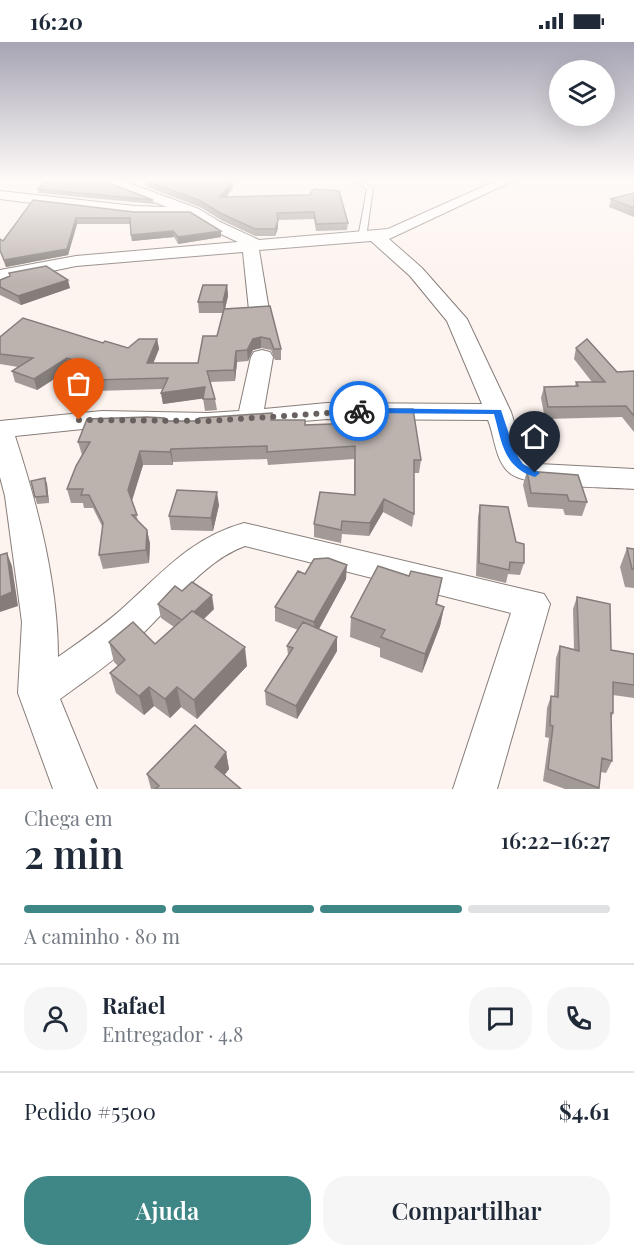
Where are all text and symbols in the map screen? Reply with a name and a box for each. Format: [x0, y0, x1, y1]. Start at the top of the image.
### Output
text: 16:20 [30, 6, 83, 36]
map controls [549, 60, 615, 126]
button: layers [549, 60, 615, 126]
pin [53, 358, 104, 420]
icon: bag [62, 367, 95, 400]
courier [329, 381, 389, 441]
icon: bike [343, 395, 376, 428]
pin [509, 411, 560, 473]
icon: home [518, 420, 551, 453]
text: Chega em [24, 804, 113, 831]
text: 16:22–16:27 [501, 825, 610, 855]
text: 2 min [24, 827, 124, 879]
text: A caminho · 80 m [24, 922, 180, 949]
button: person [24, 987, 87, 1050]
button: chat [469, 987, 532, 1050]
button: phone [547, 987, 610, 1050]
text: Rafael [102, 990, 166, 1020]
text: Entregador · 4.8 [102, 1020, 243, 1047]
text: Pedido #5500 [24, 1096, 156, 1126]
text: $4.61 [559, 1096, 610, 1126]
button: Ajuda [24, 1176, 311, 1245]
button: Compartilhar [323, 1176, 610, 1245]

